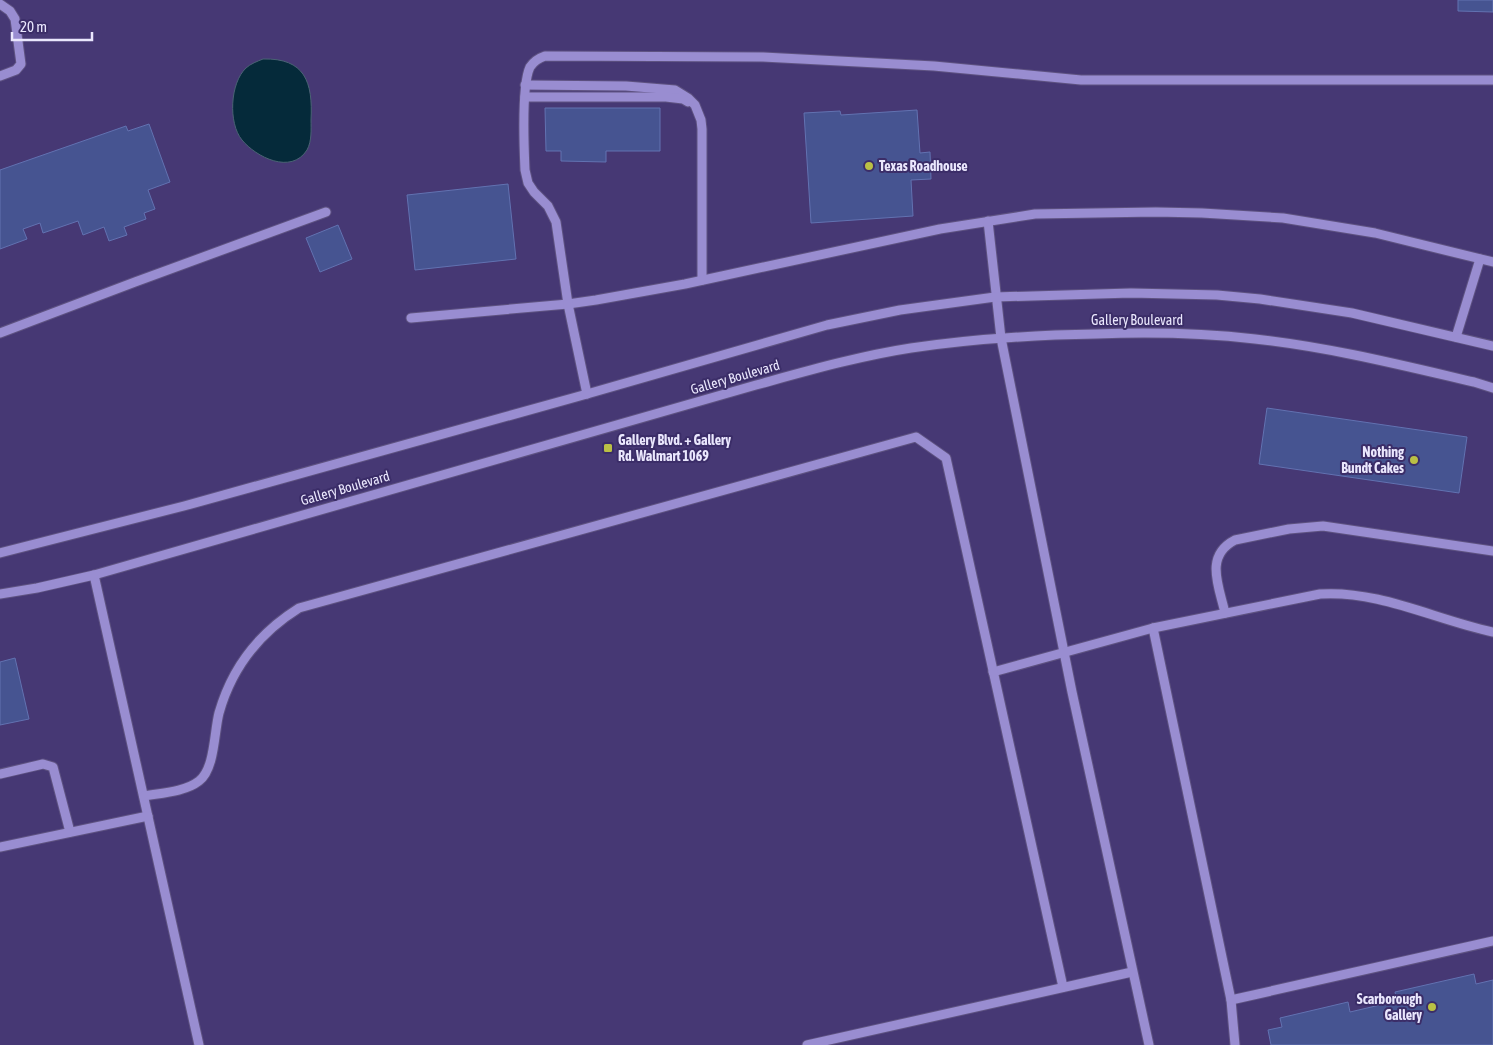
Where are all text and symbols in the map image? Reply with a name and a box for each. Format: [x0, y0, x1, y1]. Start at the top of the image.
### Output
scale bar [12, 10, 92, 42]
text: 20 m [20, 18, 47, 35]
place label: Texas Roadhouse [879, 158, 968, 174]
marker: Texas Roadhouse [863, 160, 875, 172]
street label: Gallery Boulevard [1091, 312, 1183, 328]
street label: Gallery Boulevard [689, 357, 781, 397]
place label: Gallery Blvd. + Gallery Rd. Walmart 1069 [618, 432, 731, 464]
marker: Gallery Blvd. + Gallery Rd. Walmart 1069 [602, 442, 614, 454]
place label: Nothing Bundt Cakes [1341, 444, 1405, 476]
marker: Nothing Bundt Cakes [1408, 454, 1420, 466]
street label: Gallery Boulevard [299, 468, 391, 508]
place label: Scarborough Gallery [1357, 991, 1422, 1023]
marker: Scarborough Gallery [1426, 1001, 1438, 1013]

